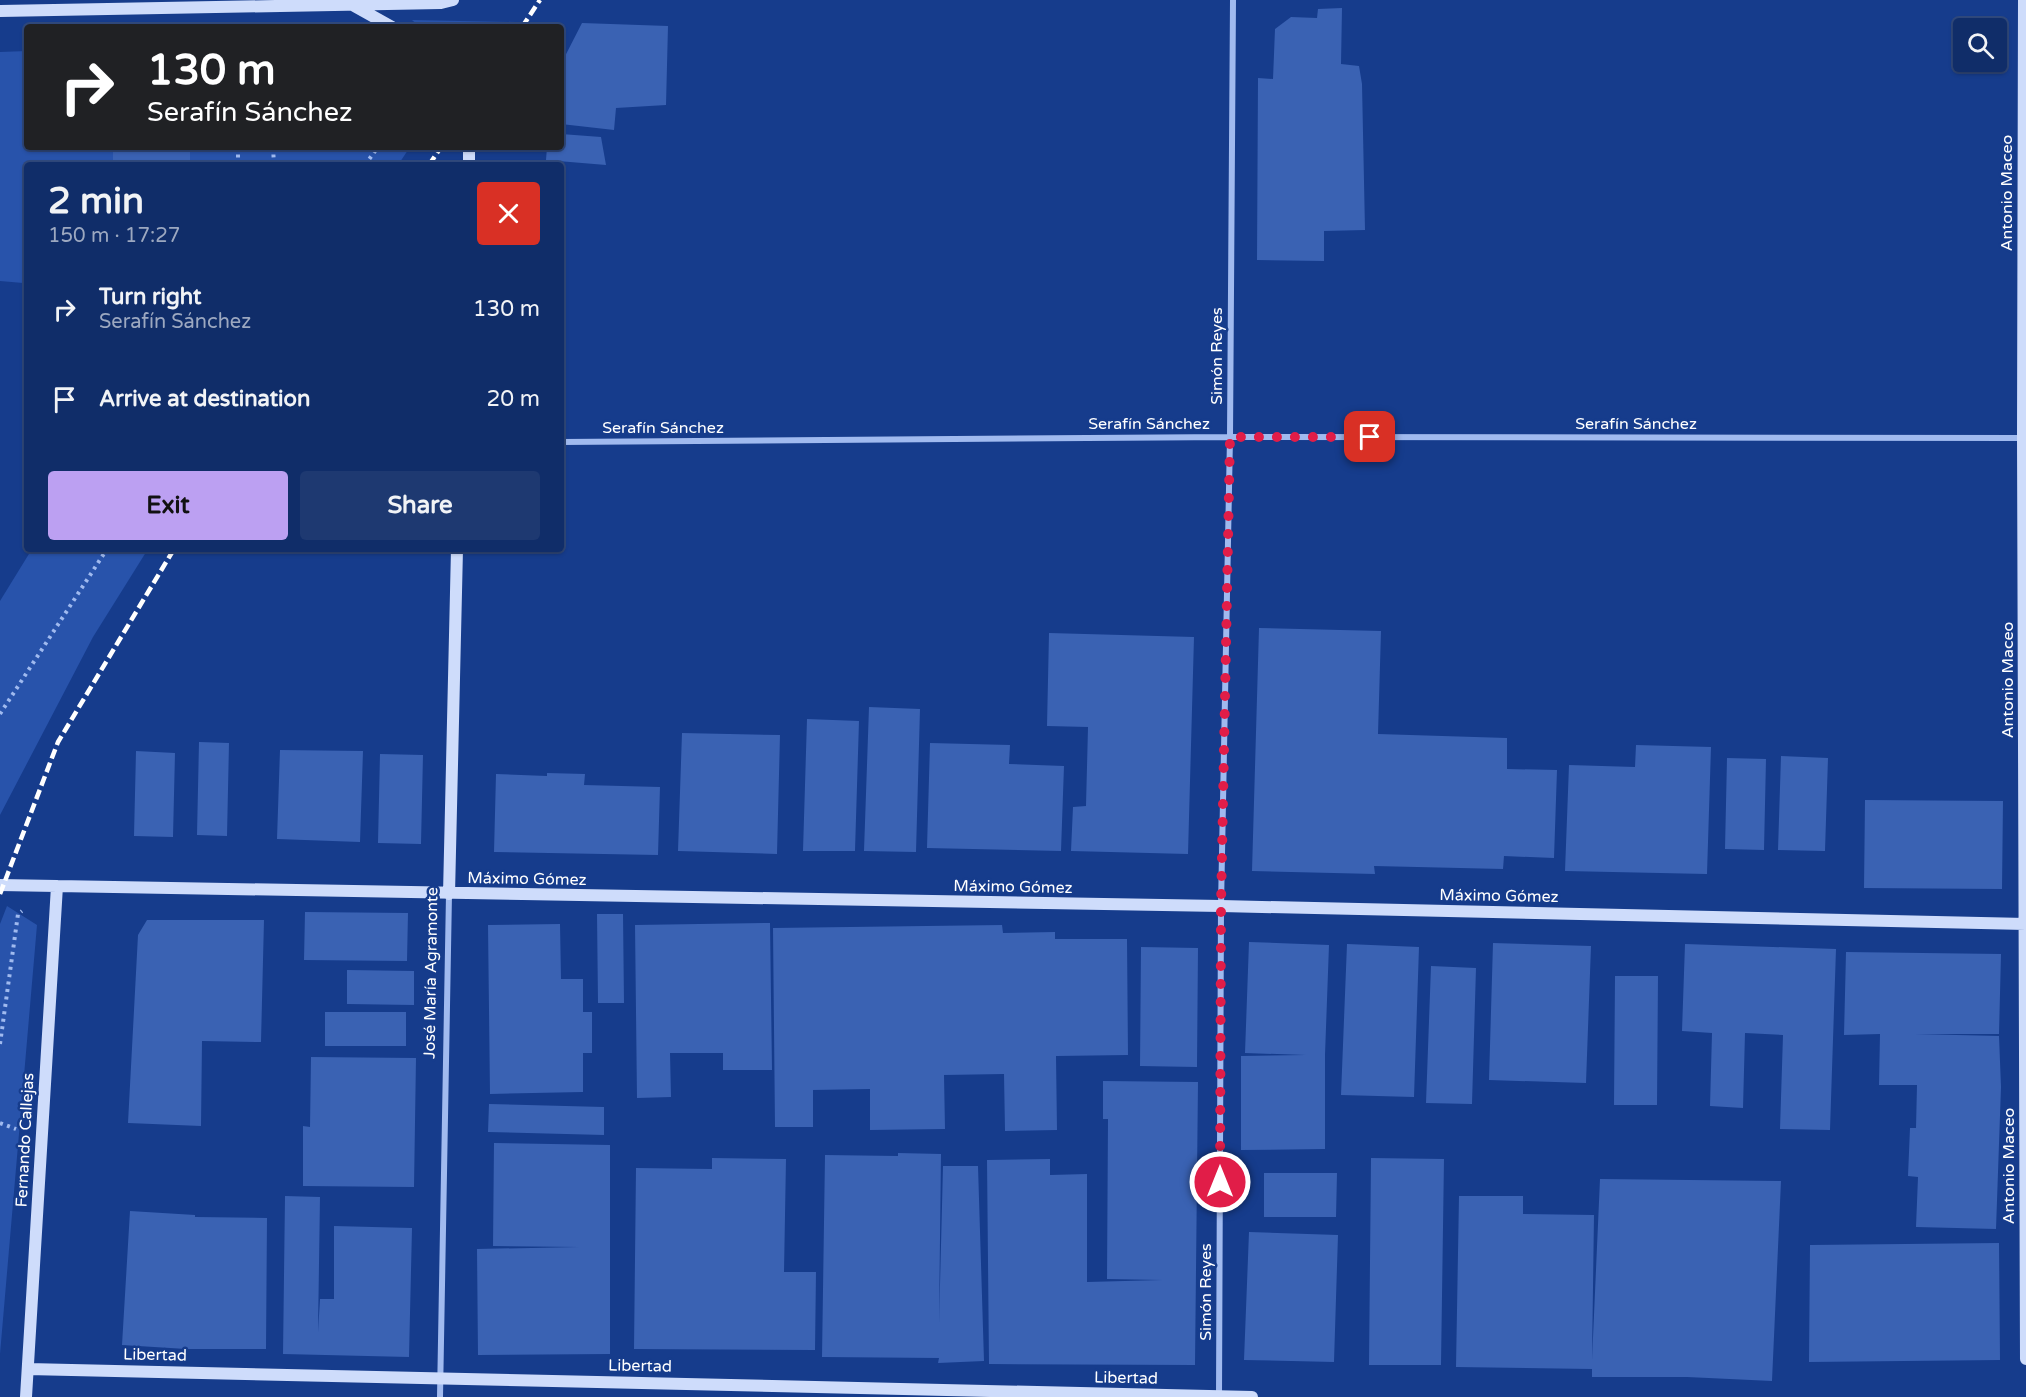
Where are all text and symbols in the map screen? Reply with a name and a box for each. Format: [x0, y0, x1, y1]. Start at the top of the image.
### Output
map controls [1953, 18, 2007, 72]
button: search [1953, 18, 2007, 72]
text: 130 m [147, 45, 276, 96]
icon: right [48, 48, 126, 126]
text: Serafín Sánchez [147, 96, 352, 129]
street label: Antonio Maceo [1997, 135, 2017, 251]
text: 2 min [48, 180, 144, 223]
button: close [477, 182, 540, 245]
text: 150 m · 17:27 [48, 224, 180, 248]
text: Turn right [99, 284, 201, 310]
icon: right [48, 293, 81, 326]
text: 130 m [473, 296, 540, 322]
street label: Simón Reyes [1207, 307, 1227, 405]
text: Serafín Sánchez [99, 310, 251, 334]
icon: arrive [48, 383, 81, 416]
text: Arrive at destination [99, 386, 310, 412]
text: 20 m [486, 386, 540, 412]
pin [1344, 411, 1395, 462]
street label: Serafín Sánchez [1088, 414, 1210, 434]
street label: Serafín Sánchez [1575, 414, 1697, 434]
street label: Serafín Sánchez [602, 418, 724, 438]
icon: arrive [1353, 420, 1386, 453]
button: Exit [48, 471, 288, 540]
button: Share [300, 471, 540, 540]
street label: Antonio Maceo [1998, 622, 2018, 738]
street label: Máximo Gómez [467, 868, 587, 890]
street label: Máximo Gómez [953, 876, 1073, 898]
street label: Máximo Gómez [1439, 885, 1559, 907]
street label: José María Agramonte [420, 887, 442, 1059]
street label: Fernando Callejas [11, 1072, 39, 1208]
street label: Antonio Maceo [1999, 1108, 2019, 1224]
position arrow [1188, 1150, 1252, 1214]
street label: Simón Reyes [1196, 1243, 1216, 1341]
street label: Libertad [123, 1344, 187, 1366]
street label: Libertad [608, 1355, 672, 1377]
street label: Libertad [1094, 1367, 1158, 1389]

